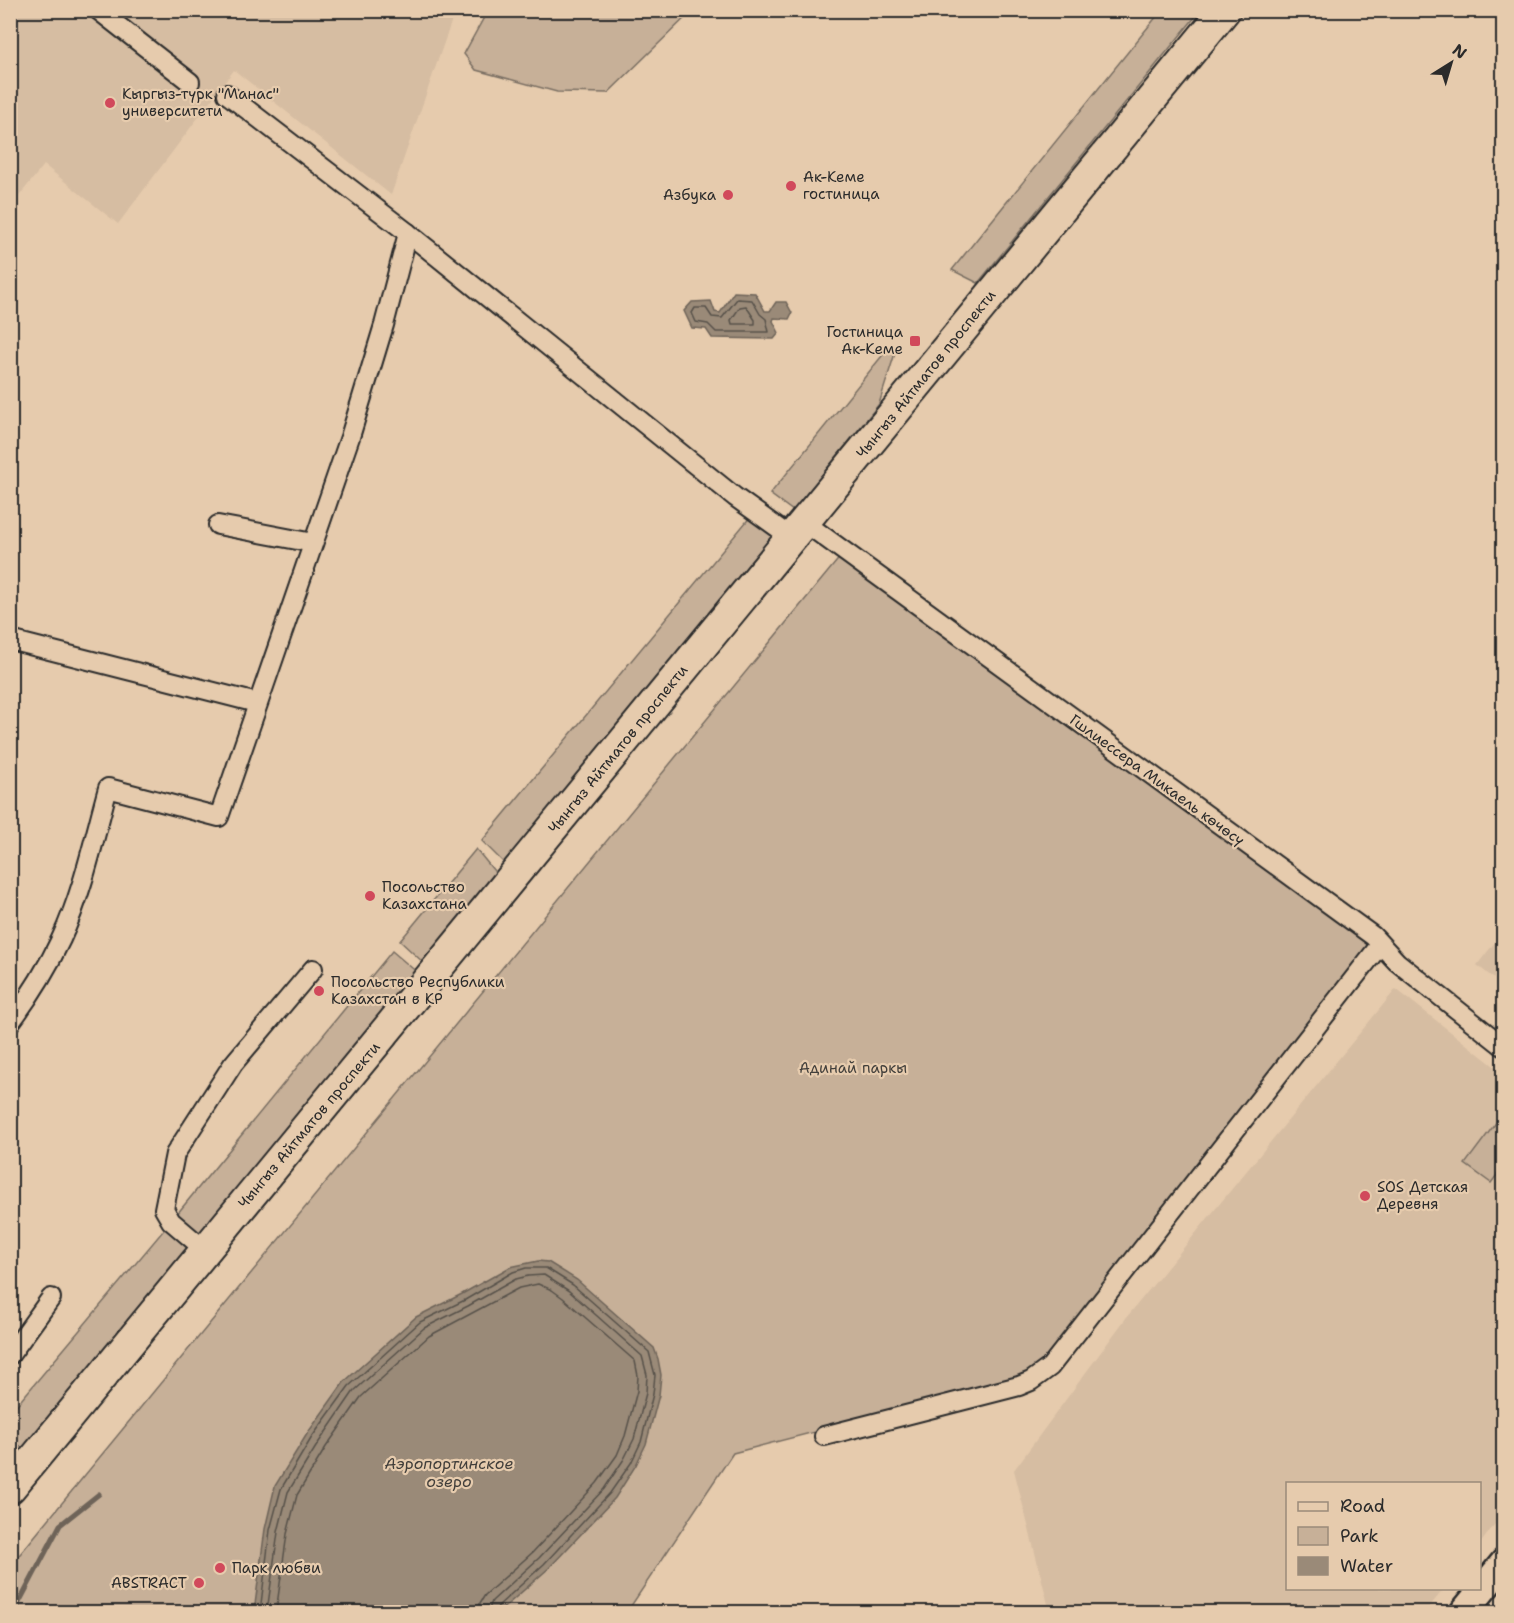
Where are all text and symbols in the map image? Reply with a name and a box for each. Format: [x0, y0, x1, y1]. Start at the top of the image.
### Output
north arrow [1421, 33, 1481, 93]
text: N [1448, 39, 1471, 64]
place label: Кыргыз-түрк "Манас" университети [122, 84, 279, 121]
marker: Кыргыз-түрк "Манас" университети [103, 96, 117, 110]
place label: Ак-Кеме гостиница [803, 167, 880, 204]
marker: Ак-Кеме гостиница [784, 179, 798, 193]
place label: Азбука [663, 185, 717, 205]
marker: Азбука [721, 188, 735, 202]
street label: Чынгыз Айтматов проспекти [852, 285, 1000, 462]
place label: Гостиница Ак-Кеме [826, 322, 904, 359]
marker: Гостиница Ак-Кеме [908, 334, 922, 348]
street label: Чынгыз Айтматов проспекти [544, 660, 692, 837]
street label: Гшлиессера Микаель көчөсү [1066, 710, 1249, 850]
place label: Посольство Казахстана [382, 877, 468, 914]
marker: Посольство Казахстана [363, 889, 377, 903]
place label: Посольство Республики Казахстан в КР [331, 972, 505, 1009]
marker: Посольство Республики Казахстан в КР [312, 984, 326, 998]
street label: Чынгыз Айтматов проспекти [233, 1037, 385, 1212]
park label: Адинай паркы [799, 1058, 907, 1078]
place label: SOS Детская Деревня [1377, 1177, 1468, 1214]
marker: SOS Детская Деревня [1358, 1189, 1372, 1203]
water label: Аэропортинское озеро [385, 1453, 513, 1492]
legend [1286, 1482, 1481, 1590]
text: Road [1340, 1494, 1385, 1518]
text: Park [1340, 1524, 1379, 1548]
text: Water [1340, 1554, 1393, 1578]
place label: Парк любви [232, 1558, 321, 1578]
marker: Парк любви [213, 1561, 227, 1575]
place label: ABSTRACT [111, 1573, 187, 1593]
marker: ABSTRACT [192, 1576, 206, 1590]

